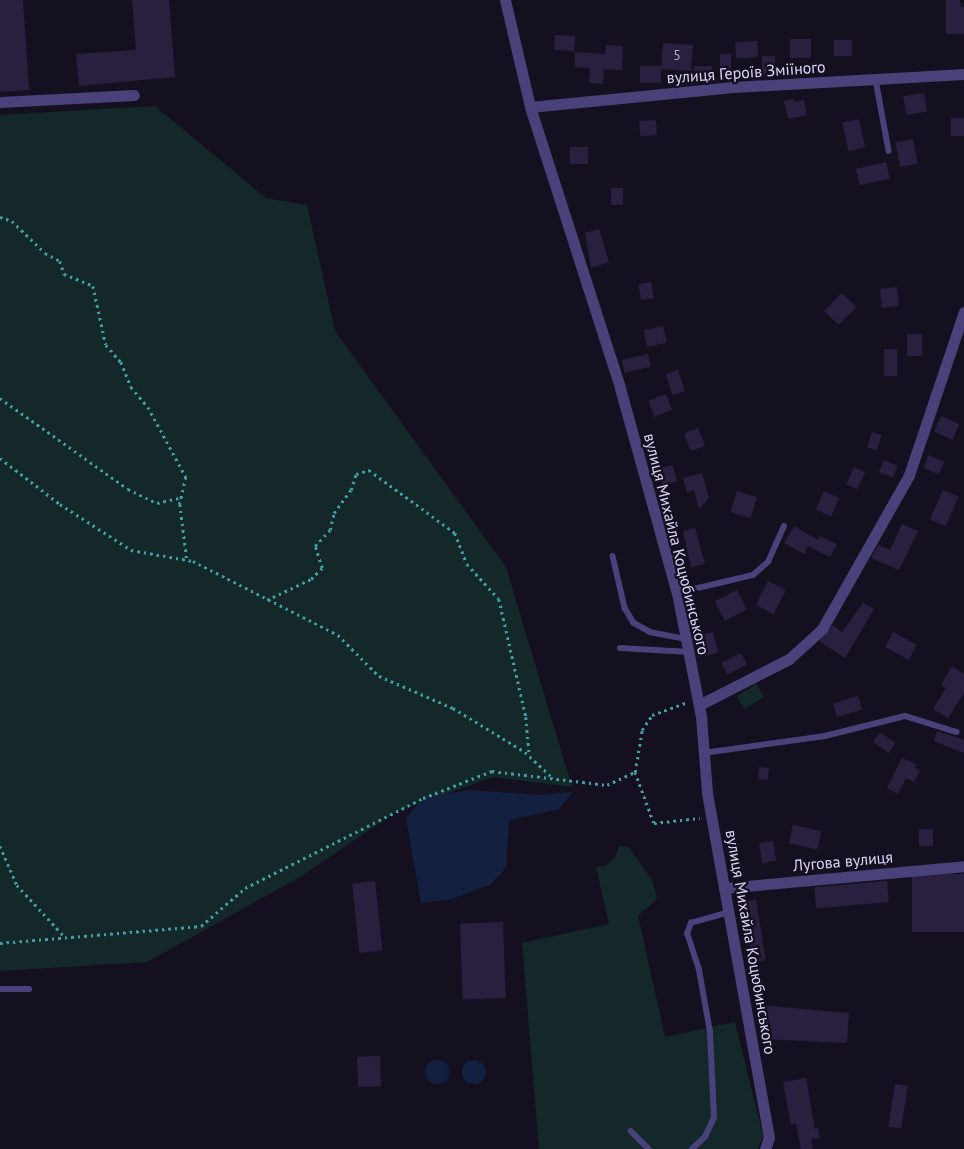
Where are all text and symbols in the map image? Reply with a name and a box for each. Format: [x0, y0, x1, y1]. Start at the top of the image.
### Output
house number: 5 [673, 47, 681, 63]
street label: вулиця Героїв Зміїного [666, 57, 826, 87]
street label: вулиця Михайла Коцюбинського [640, 431, 714, 657]
street label: вулиця Михайла Коцюбинського [722, 828, 780, 1056]
street label: Лугова вулиця [792, 847, 894, 875]

